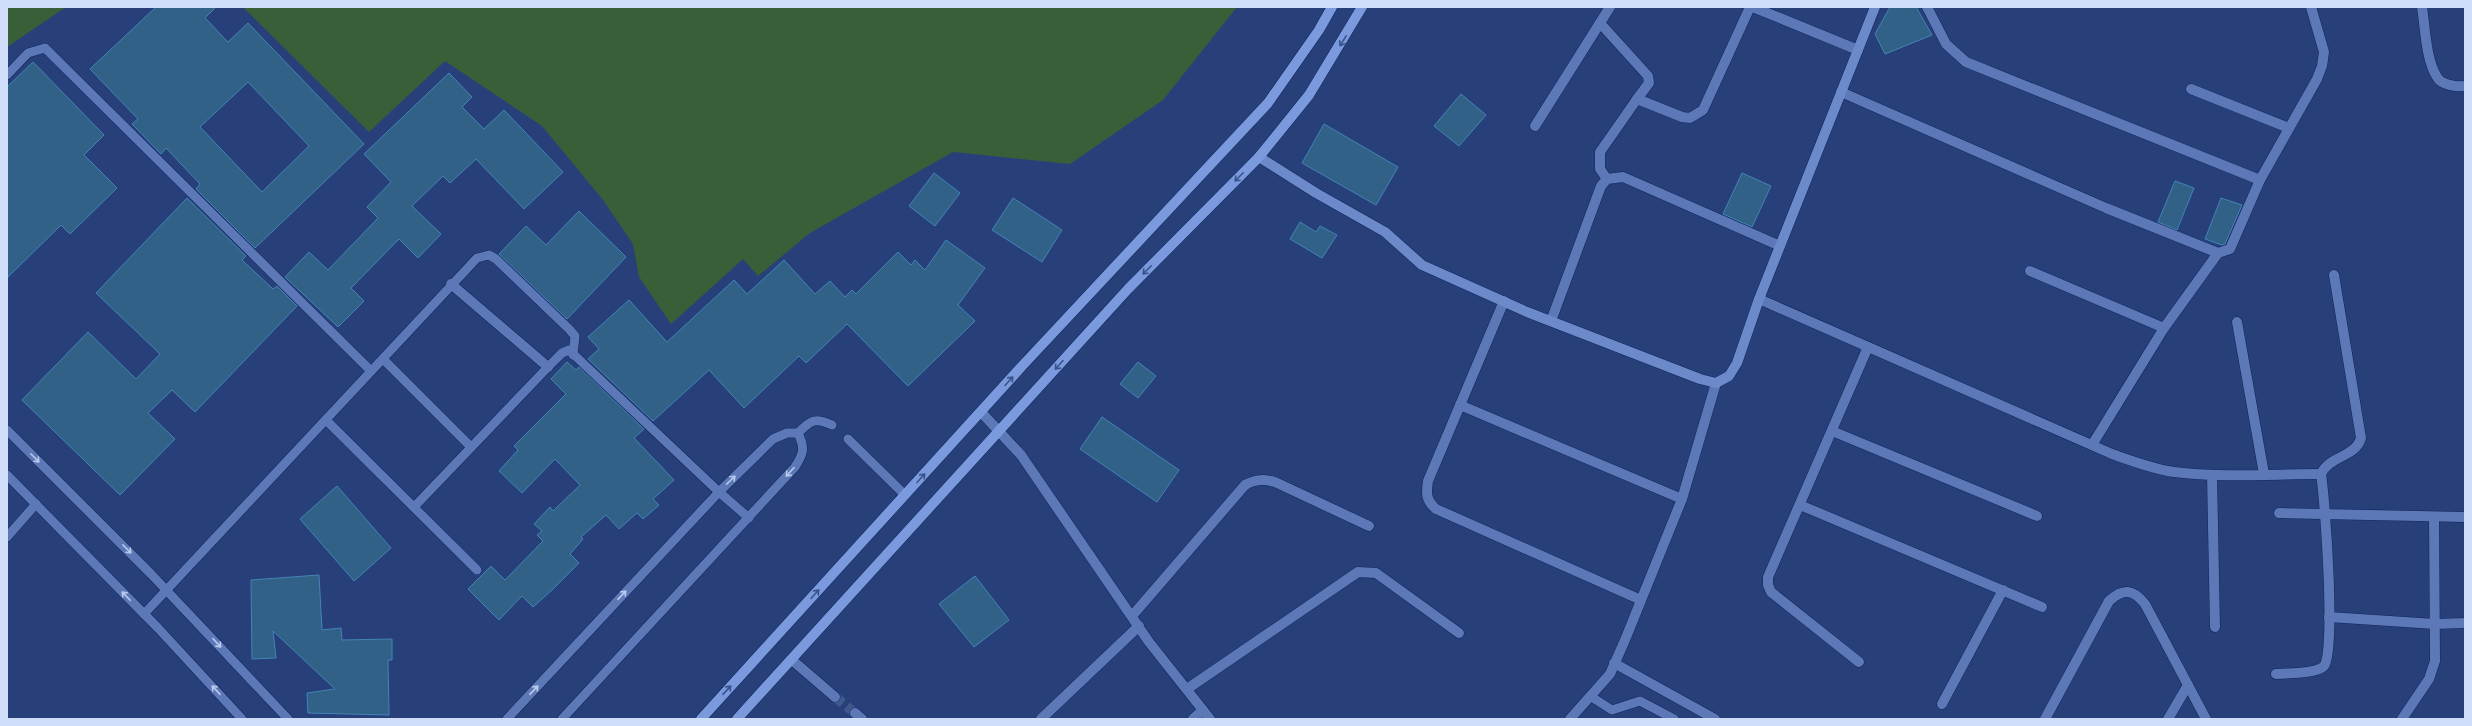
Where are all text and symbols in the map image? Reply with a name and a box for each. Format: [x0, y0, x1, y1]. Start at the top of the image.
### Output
one-way arrow [1338, 35, 1346, 47]
one-way arrow [1234, 173, 1244, 182]
one-way arrow [1143, 265, 1152, 275]
one-way arrow [1054, 359, 1063, 370]
one-way arrow [1004, 376, 1013, 386]
one-way arrow [30, 453, 40, 463]
one-way arrow [785, 467, 795, 477]
one-way arrow [916, 473, 925, 483]
one-way arrow [726, 476, 736, 485]
one-way arrow [122, 544, 132, 554]
one-way arrow [618, 590, 627, 601]
one-way arrow [810, 590, 819, 600]
one-way arrow [121, 591, 131, 601]
one-way arrow [212, 638, 221, 648]
one-way arrow [211, 685, 220, 696]
one-way arrow [529, 685, 538, 696]
one-way arrow [722, 686, 731, 696]

